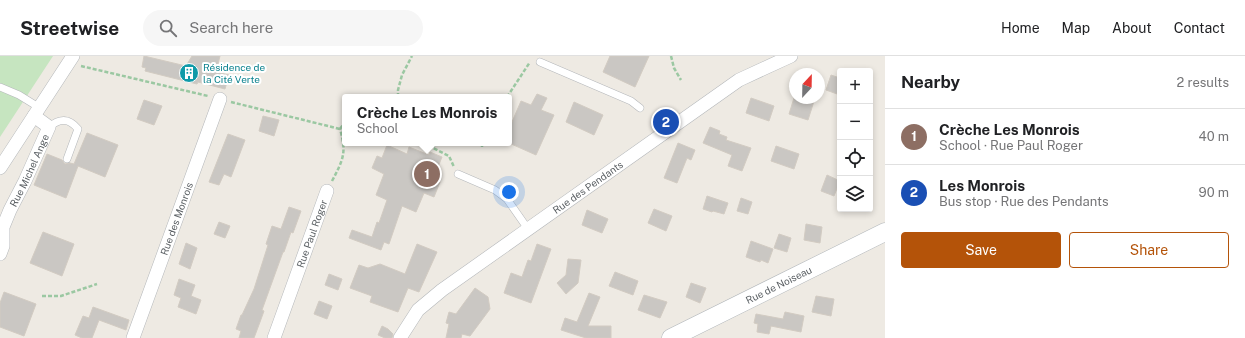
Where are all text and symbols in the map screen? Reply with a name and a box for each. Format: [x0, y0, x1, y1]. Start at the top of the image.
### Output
search box [143, 10, 423, 46]
text: Streetwise [20, 17, 119, 39]
icon: search [157, 17, 179, 39]
text: Search here [189, 19, 273, 36]
text: Home [1001, 20, 1040, 36]
text: Map [1062, 20, 1090, 36]
text: About [1112, 20, 1152, 36]
text: Contact [1174, 20, 1225, 36]
place label: Résidence de la Cité Verte [203, 61, 265, 85]
building icon: Résidence de la Cité Verte [178, 62, 200, 84]
north arrow [789, 68, 825, 104]
map controls [837, 68, 873, 212]
button: + [837, 68, 873, 104]
text: Nearby [901, 72, 960, 92]
text: 2 results [1177, 75, 1229, 90]
popup [342, 94, 512, 146]
text: Crèche Les Monrois [357, 104, 497, 121]
button: − [837, 104, 873, 140]
pin: 2 [653, 107, 679, 137]
text: School [357, 121, 398, 136]
text: Crèche Les Monrois [939, 121, 1080, 138]
text: 1 [911, 129, 917, 144]
text: 40 m [1198, 129, 1229, 144]
street label: Rue Michel Ange [7, 132, 51, 209]
text: School · Rue Paul Roger [939, 138, 1083, 153]
button: locate [837, 140, 873, 176]
street label: Rue des Pendants [550, 158, 625, 216]
pin: 1 [414, 159, 440, 189]
button: layers [837, 176, 873, 212]
text: Les Monrois [939, 177, 1025, 194]
street label: Rue des Monrois [158, 181, 195, 257]
your location [499, 182, 519, 202]
text: 2 [910, 185, 918, 200]
text: 90 m [1199, 185, 1229, 200]
text: Bus stop · Rue des Pendants [939, 194, 1109, 209]
street label: Rue Paul Roger [294, 198, 329, 269]
button: Save [901, 232, 1061, 268]
button: Share [1069, 232, 1229, 268]
street label: Rue de Noiseau [744, 263, 814, 306]

